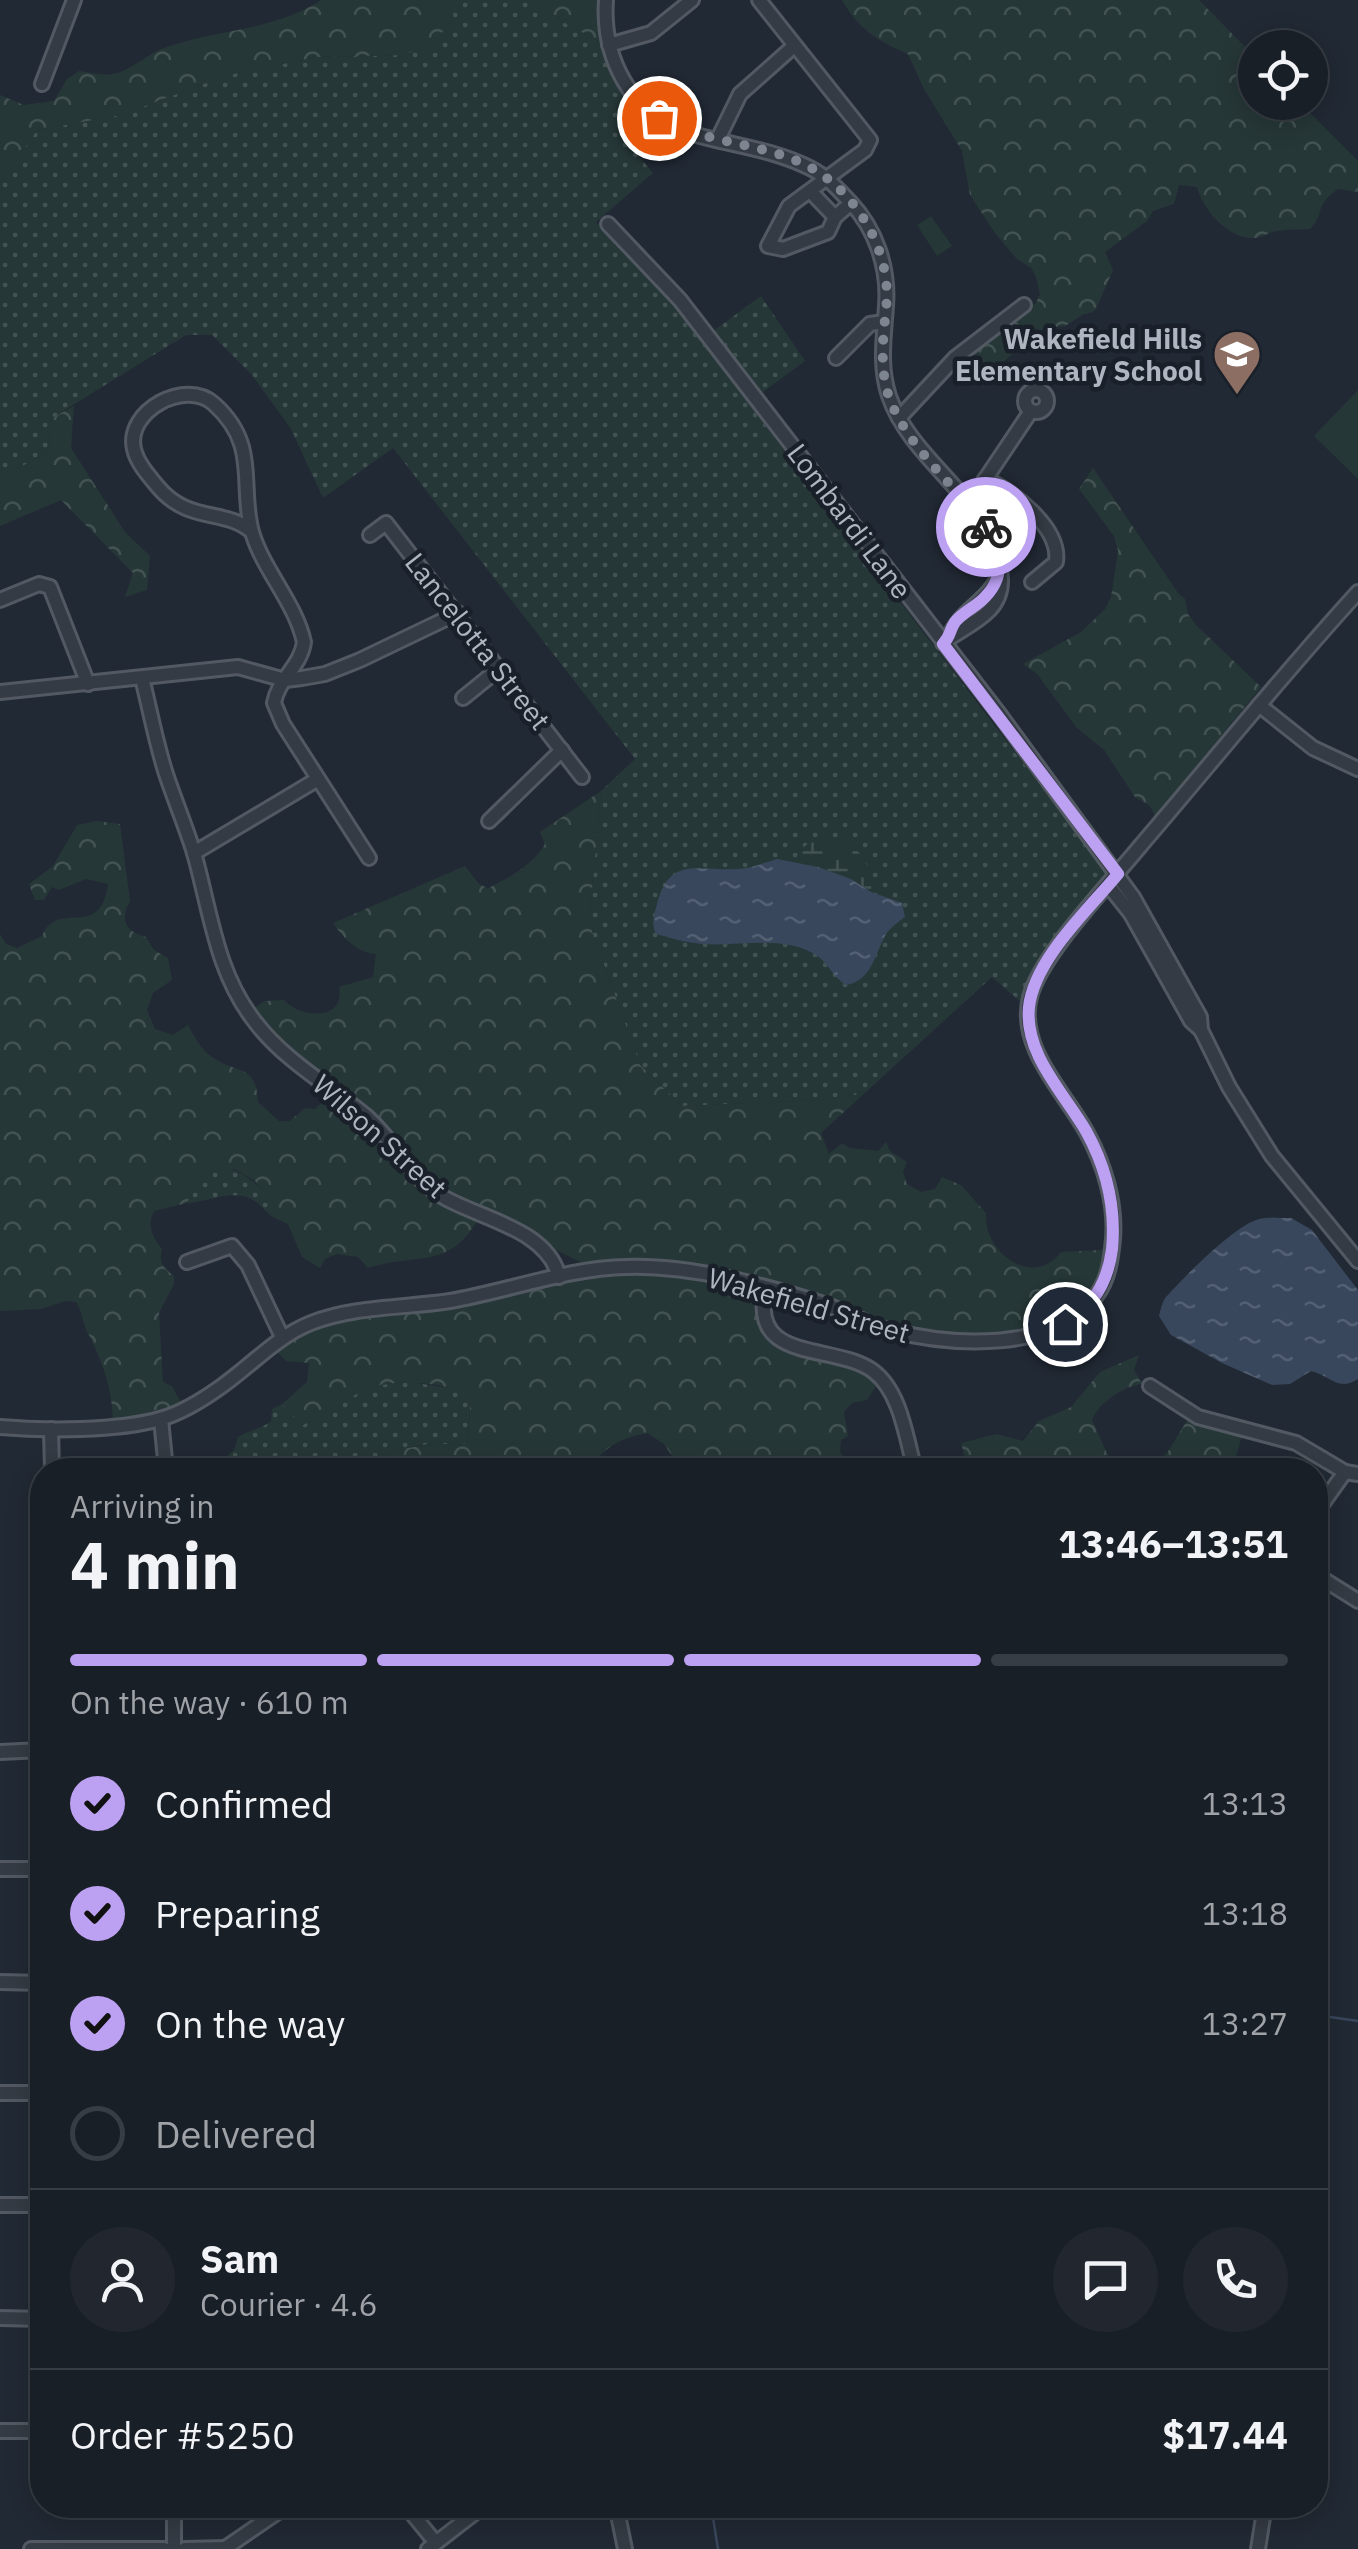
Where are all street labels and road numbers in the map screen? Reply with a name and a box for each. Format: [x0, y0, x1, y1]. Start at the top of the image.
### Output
street label: Lombardi Lane [779, 436, 921, 606]
street label: Lancelotta Street [397, 545, 559, 737]
street label: Wilson Street [305, 1066, 455, 1206]
street label: Wakefield Street [704, 1259, 914, 1351]

